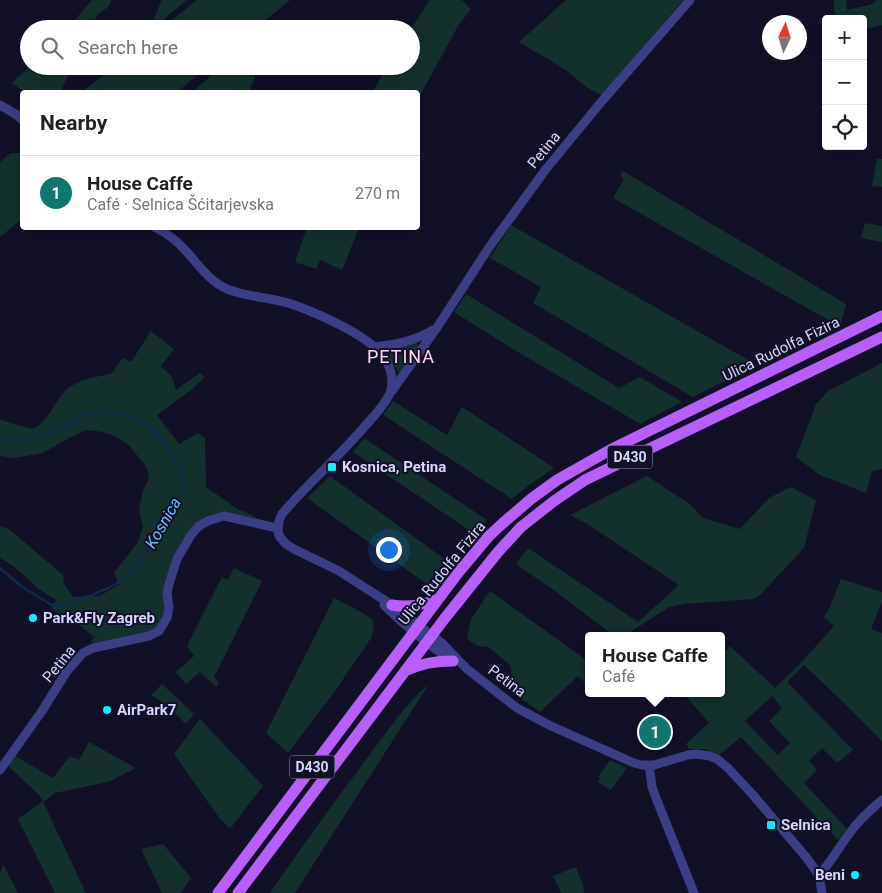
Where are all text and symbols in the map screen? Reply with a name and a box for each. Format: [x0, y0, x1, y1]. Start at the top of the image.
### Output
north arrow [762, 15, 807, 60]
map controls [822, 15, 867, 150]
button: + [822, 15, 867, 60]
search box [20, 20, 420, 75]
icon: search [38, 34, 66, 62]
text: Search here [78, 36, 178, 59]
button: − [822, 60, 867, 105]
button: locate [822, 105, 867, 150]
text: Nearby [40, 111, 107, 135]
street label: Petina [524, 128, 564, 172]
text: House Caffe [87, 172, 193, 195]
text: 1 [51, 184, 61, 203]
text: 270 m [355, 184, 400, 203]
text: Café · Selnica Šćitarjevska [87, 195, 274, 214]
street label: Ulica Rudolfa Fizira [720, 313, 842, 385]
district label: PETINA [367, 346, 435, 367]
road number: D430 [608, 446, 652, 468]
place label: Kosnica, Petina [342, 458, 446, 476]
marker: Kosnica, Petina [326, 461, 338, 473]
water label: Kosnica [141, 494, 185, 552]
street label: Ulica Rudolfa Fizira [395, 518, 489, 628]
your location [376, 537, 402, 563]
place label: Park&Fly Zagreb [43, 609, 155, 627]
marker: Park&Fly Zagreb [27, 612, 39, 624]
popup [585, 632, 725, 697]
street label: Petina [39, 642, 79, 686]
text: House Caffe [602, 644, 708, 667]
street label: Petina [485, 661, 529, 701]
text: Café [602, 667, 635, 686]
place label: AirPark7 [117, 701, 176, 719]
marker: AirPark7 [101, 704, 113, 716]
pin: 1 [639, 713, 671, 751]
road number: D430 [290, 756, 334, 779]
place label: Selnica [781, 816, 831, 834]
marker: Selnica [765, 819, 777, 831]
place label: Beni [815, 866, 845, 884]
marker: Beni [849, 869, 861, 881]

